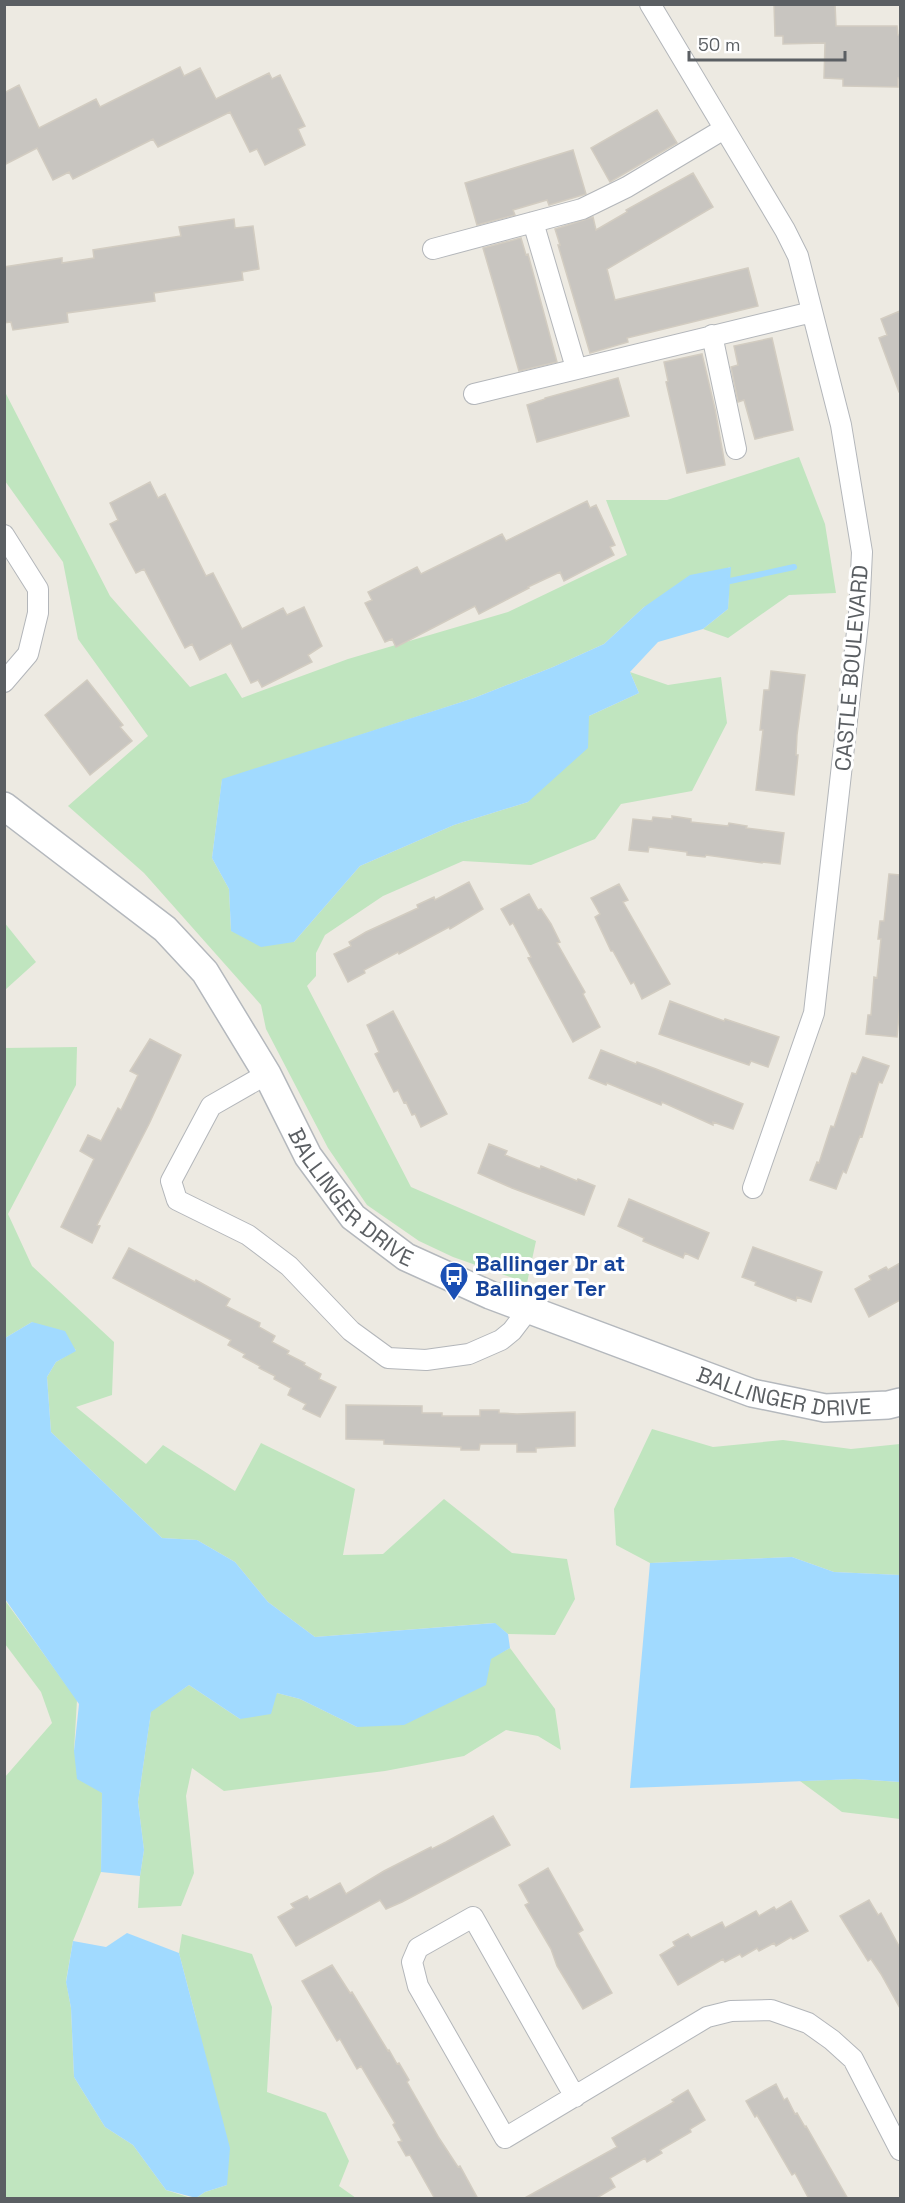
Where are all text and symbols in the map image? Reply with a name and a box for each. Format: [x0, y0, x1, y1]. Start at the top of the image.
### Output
scale bar [689, 24, 845, 62]
text: 50 m [698, 33, 740, 56]
street label: CASTLE BOULEVARD [828, 564, 874, 772]
street label: BALLINGER DRIVE [282, 1123, 418, 1273]
place label: Ballinger Dr at Ballinger Ter [475, 1249, 625, 1302]
bus stop icon: Ballinger Dr at Ballinger Ter [438, 1260, 470, 1302]
street label: BALLINGER DRIVE [693, 1360, 872, 1422]

